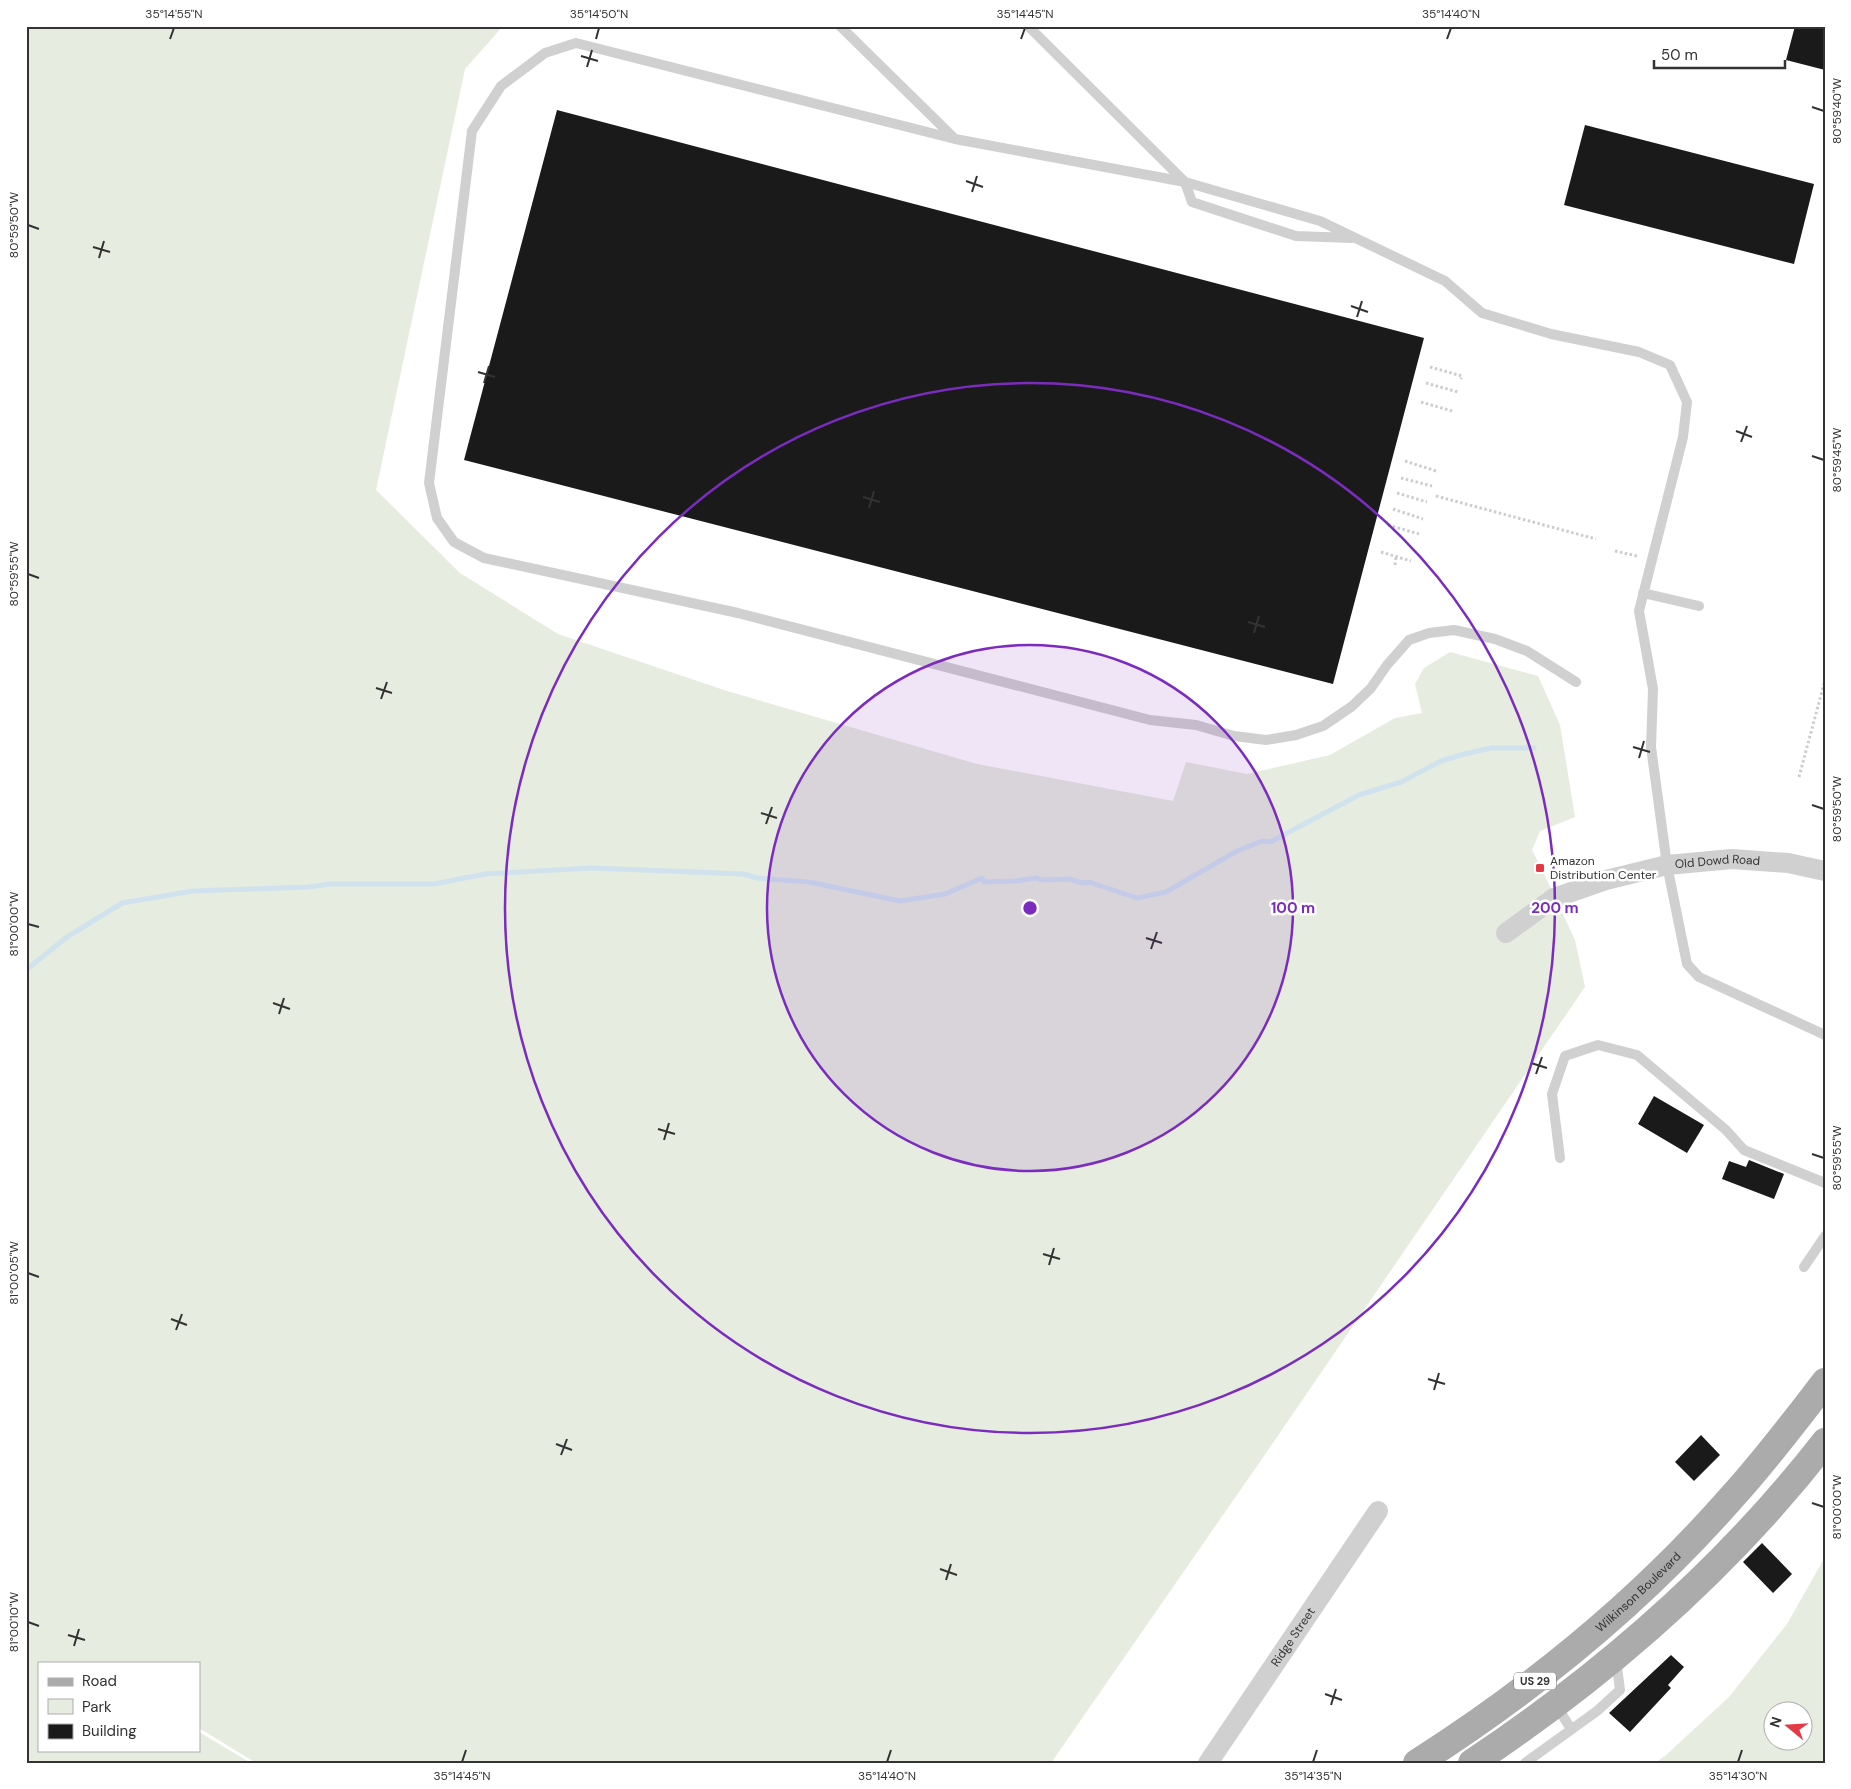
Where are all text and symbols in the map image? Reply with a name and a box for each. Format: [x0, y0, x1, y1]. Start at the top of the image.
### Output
text: 35°14'55"N [145, 6, 203, 22]
text: 35°14'50"N [570, 6, 628, 22]
text: 35°14'45"N [996, 6, 1054, 22]
text: 35°14'40"N [1422, 6, 1480, 22]
scale bar [1654, 38, 1785, 70]
text: 50 m [1661, 45, 1698, 65]
text: 80°59'40"W [1829, 78, 1845, 144]
text: 80°59'50"W [6, 191, 22, 258]
text: 80°59'45"W [1829, 427, 1845, 492]
text: 80°59'55"W [6, 541, 22, 607]
text: 80°59'50"W [1829, 775, 1845, 842]
street label: Old Dowd Road [1674, 851, 1761, 872]
place label: Amazon Distribution Center [1550, 853, 1657, 883]
marker: Amazon Distribution Center [1534, 862, 1546, 874]
text: 81°00'00"W [6, 891, 22, 956]
text: 100 m [1271, 898, 1315, 918]
text: 200 m [1531, 898, 1579, 918]
centre of rings [1021, 899, 1039, 917]
text: 80°59'55"W [1829, 1125, 1845, 1191]
text: 81°00'05"W [6, 1241, 22, 1305]
text: 81°00'00"W [1829, 1474, 1845, 1539]
street label: Wilkinson Boulevard [1592, 1548, 1684, 1636]
text: 81°00'10"W [6, 1591, 22, 1652]
street label: Ridge Street [1267, 1604, 1319, 1670]
legend [38, 1662, 200, 1752]
text: Road [82, 1671, 117, 1691]
road number: US 29 [1514, 1672, 1556, 1690]
text: Park [82, 1697, 112, 1717]
north arrow [1764, 1702, 1814, 1752]
text: N [1765, 1714, 1786, 1730]
text: Building [82, 1721, 137, 1741]
text: 35°14'45"N [433, 1768, 491, 1784]
text: 35°14'40"N [858, 1768, 916, 1784]
text: 35°14'35"N [1284, 1768, 1342, 1784]
text: 35°14'30"N [1709, 1768, 1767, 1784]

